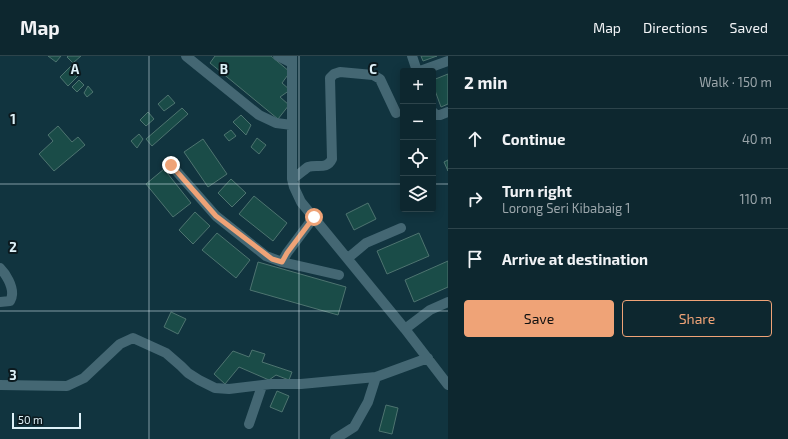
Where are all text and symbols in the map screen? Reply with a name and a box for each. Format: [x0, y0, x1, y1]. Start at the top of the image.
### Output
text: Map [20, 16, 60, 39]
text: Map [593, 19, 621, 36]
text: Directions [643, 19, 708, 36]
text: Saved [730, 19, 768, 36]
text: A [71, 61, 80, 77]
text: B [220, 61, 228, 77]
text: C [369, 61, 377, 77]
map controls [400, 68, 436, 212]
button: + [400, 68, 436, 104]
text: 2 min [464, 72, 507, 92]
text: Walk · 150 m [699, 74, 772, 90]
button: − [400, 104, 436, 140]
text: 1 [10, 111, 16, 127]
icon: ahead [464, 128, 486, 150]
text: Continue [502, 130, 565, 148]
text: 40 m [742, 131, 772, 147]
button: locate [400, 140, 436, 176]
route end [162, 156, 180, 174]
button: layers [400, 176, 436, 212]
text: Turn right [502, 182, 572, 200]
icon: right [464, 188, 486, 210]
text: 110 m [740, 191, 772, 207]
text: Lorong Seri Kibabaig 1 [502, 200, 630, 216]
route start [305, 208, 323, 226]
text: 2 [9, 239, 17, 255]
icon: arrive [464, 248, 486, 270]
text: Arrive at destination [502, 250, 648, 268]
button: Save [464, 300, 614, 337]
button: Share [622, 300, 772, 337]
text: 3 [9, 367, 17, 383]
scale bar [12, 411, 81, 430]
text: 50 m [18, 413, 43, 426]

